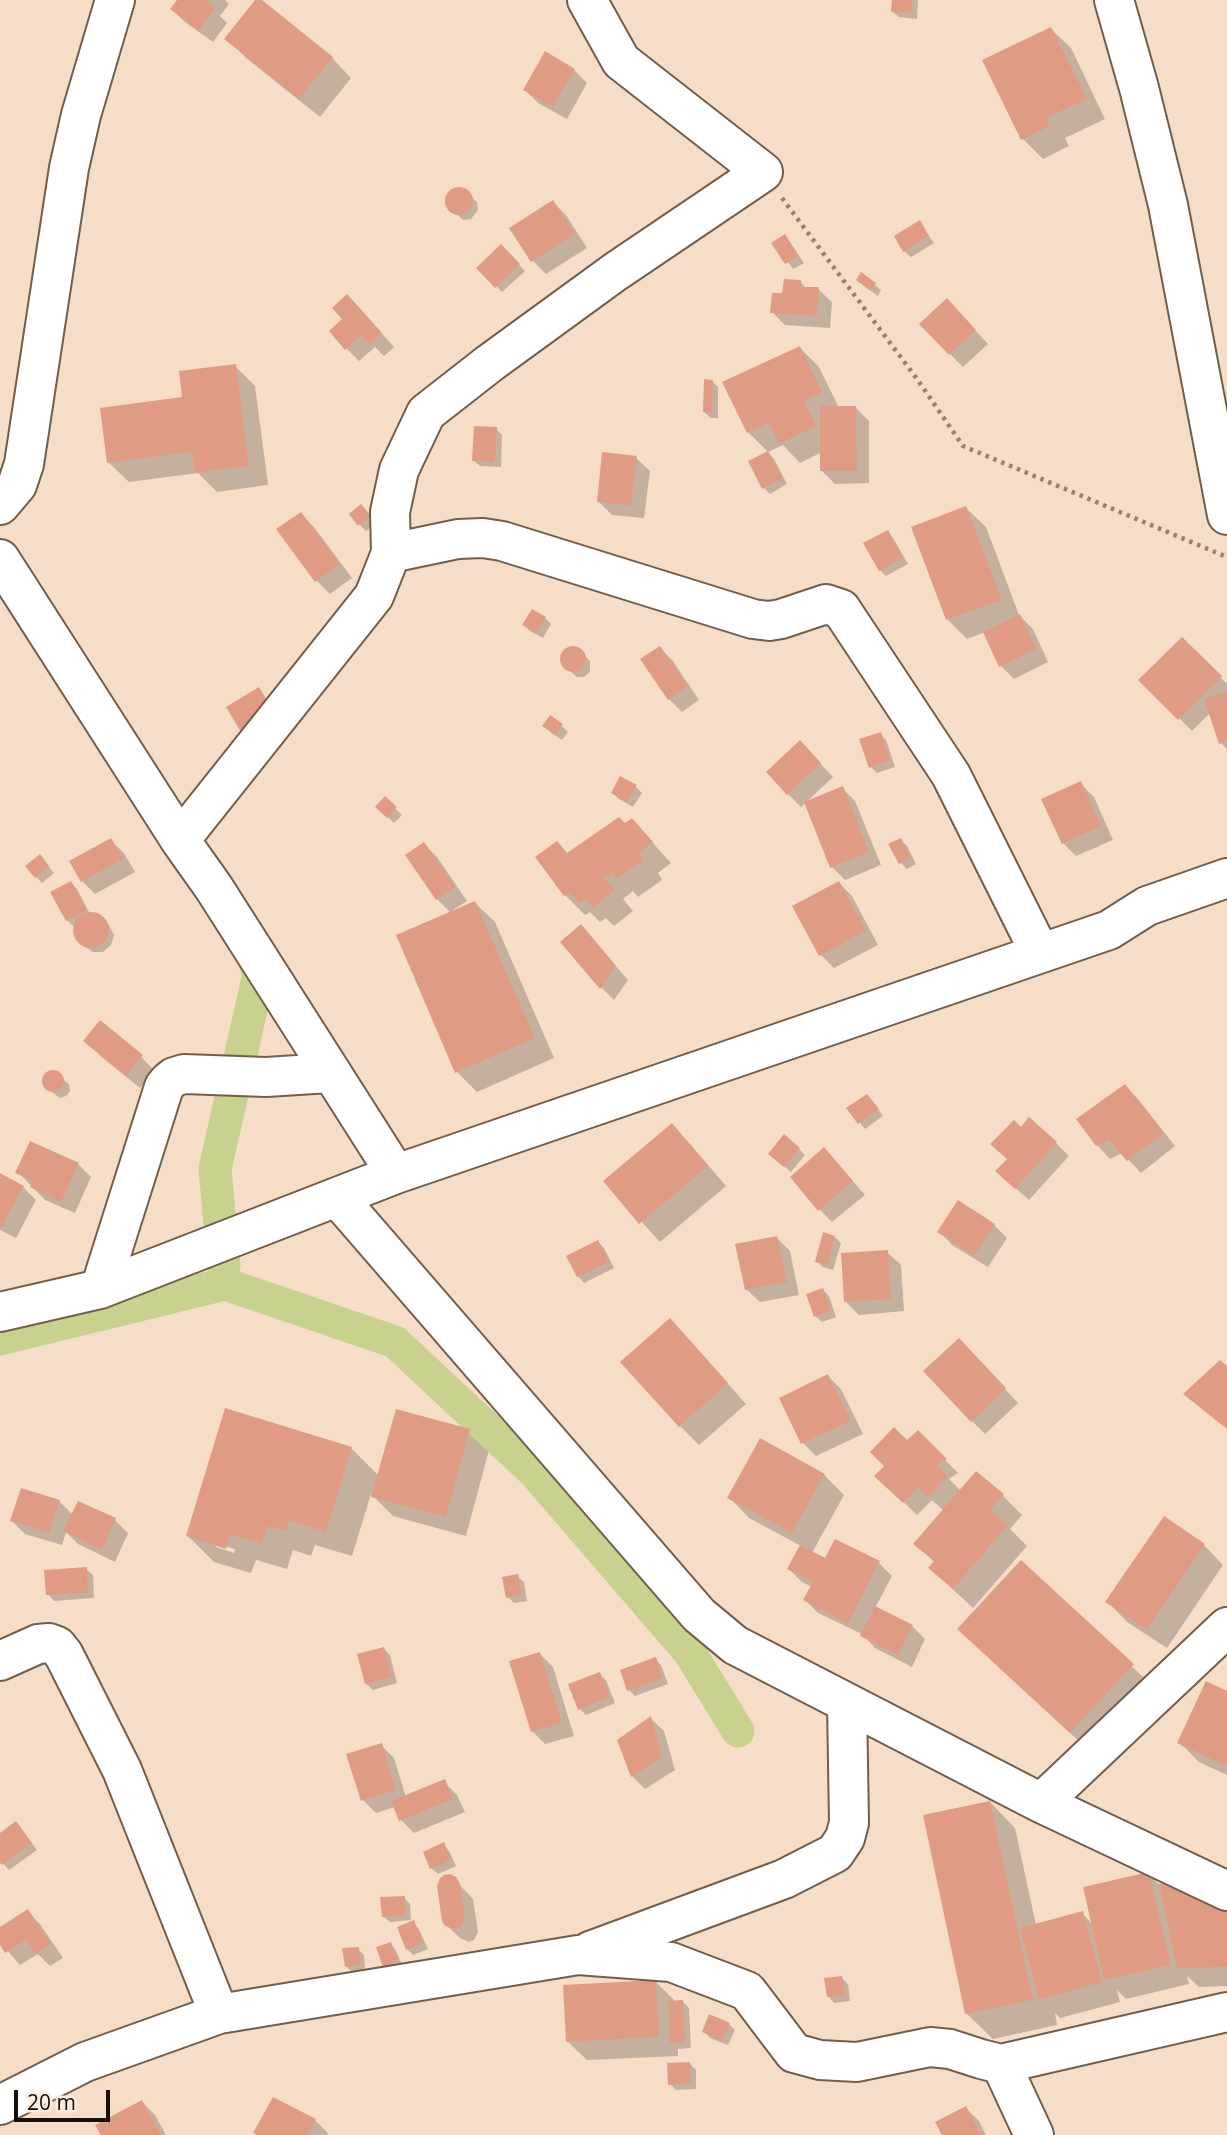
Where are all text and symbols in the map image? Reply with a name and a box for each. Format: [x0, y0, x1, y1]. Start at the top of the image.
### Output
scale bar [18, 2076, 114, 2120]
text: 20 m [27, 2088, 76, 2116]

